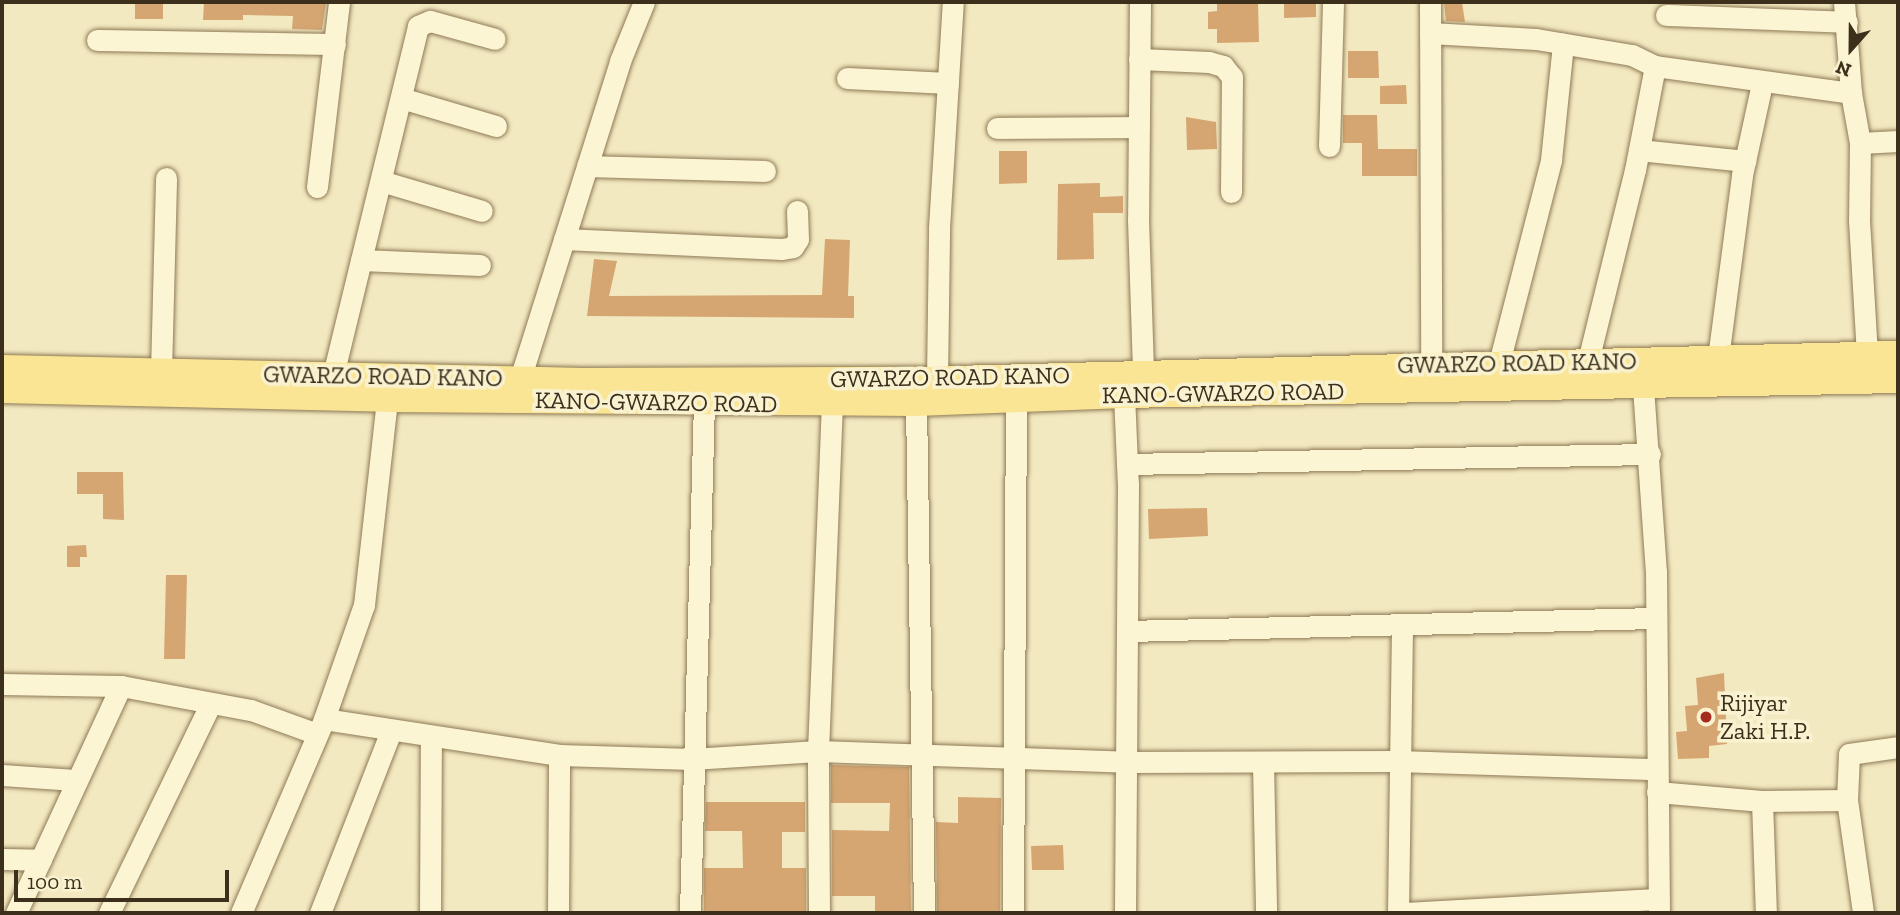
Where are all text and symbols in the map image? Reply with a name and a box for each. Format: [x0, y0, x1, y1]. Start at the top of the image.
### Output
north arrow [1816, 14, 1886, 84]
text: N [1832, 56, 1854, 82]
street label: GWARZO ROAD KANO [1397, 347, 1637, 379]
street label: GWARZO ROAD KANO [263, 360, 503, 392]
street label: GWARZO ROAD KANO [830, 361, 1070, 393]
street label: KANO-GWARZO ROAD [1102, 376, 1344, 410]
street label: KANO-GWARZO ROAD [535, 385, 777, 419]
place label: Rijiyar Zaki H.P. [1720, 689, 1810, 745]
marker: Rijiyar Zaki H.P. [1698, 709, 1714, 725]
scale bar [18, 856, 233, 900]
text: 100 m [27, 869, 82, 894]

